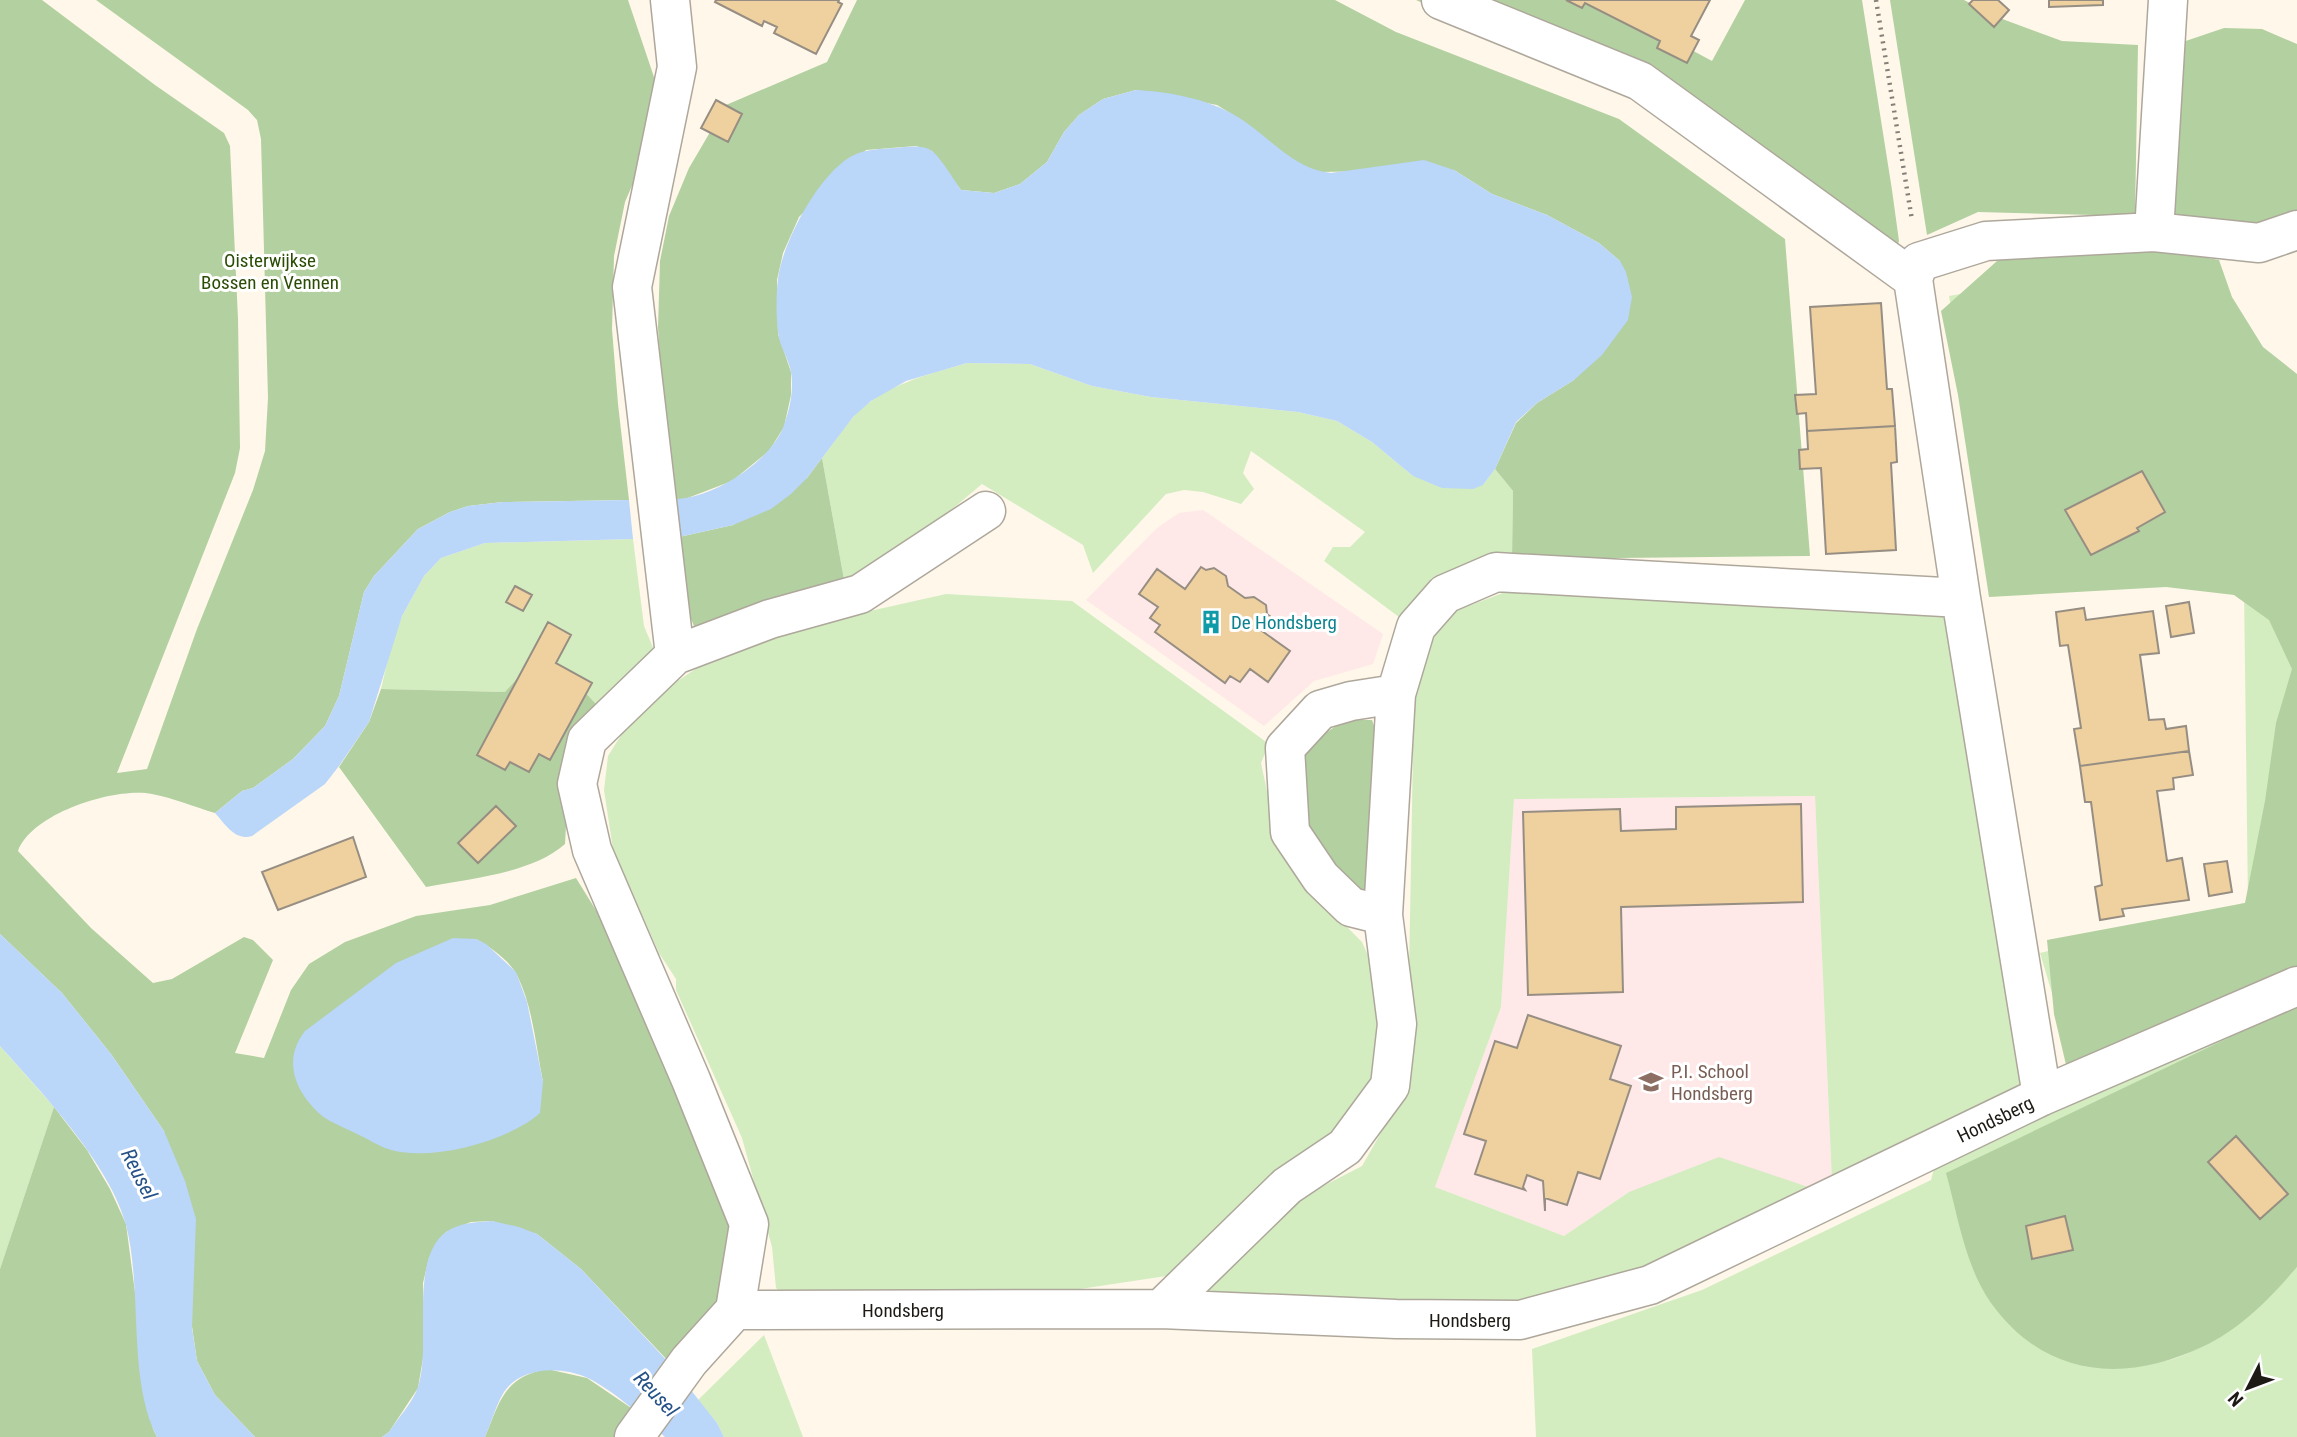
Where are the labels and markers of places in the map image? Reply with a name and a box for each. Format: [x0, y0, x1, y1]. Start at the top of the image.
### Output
building icon: De Hondsberg [1197, 608, 1225, 636]
place label: De Hondsberg [1231, 611, 1337, 634]
place label: P.I. School Hondsberg [1671, 1060, 1753, 1105]
school or university icon: P.I. School Hondsberg [1637, 1068, 1665, 1096]

